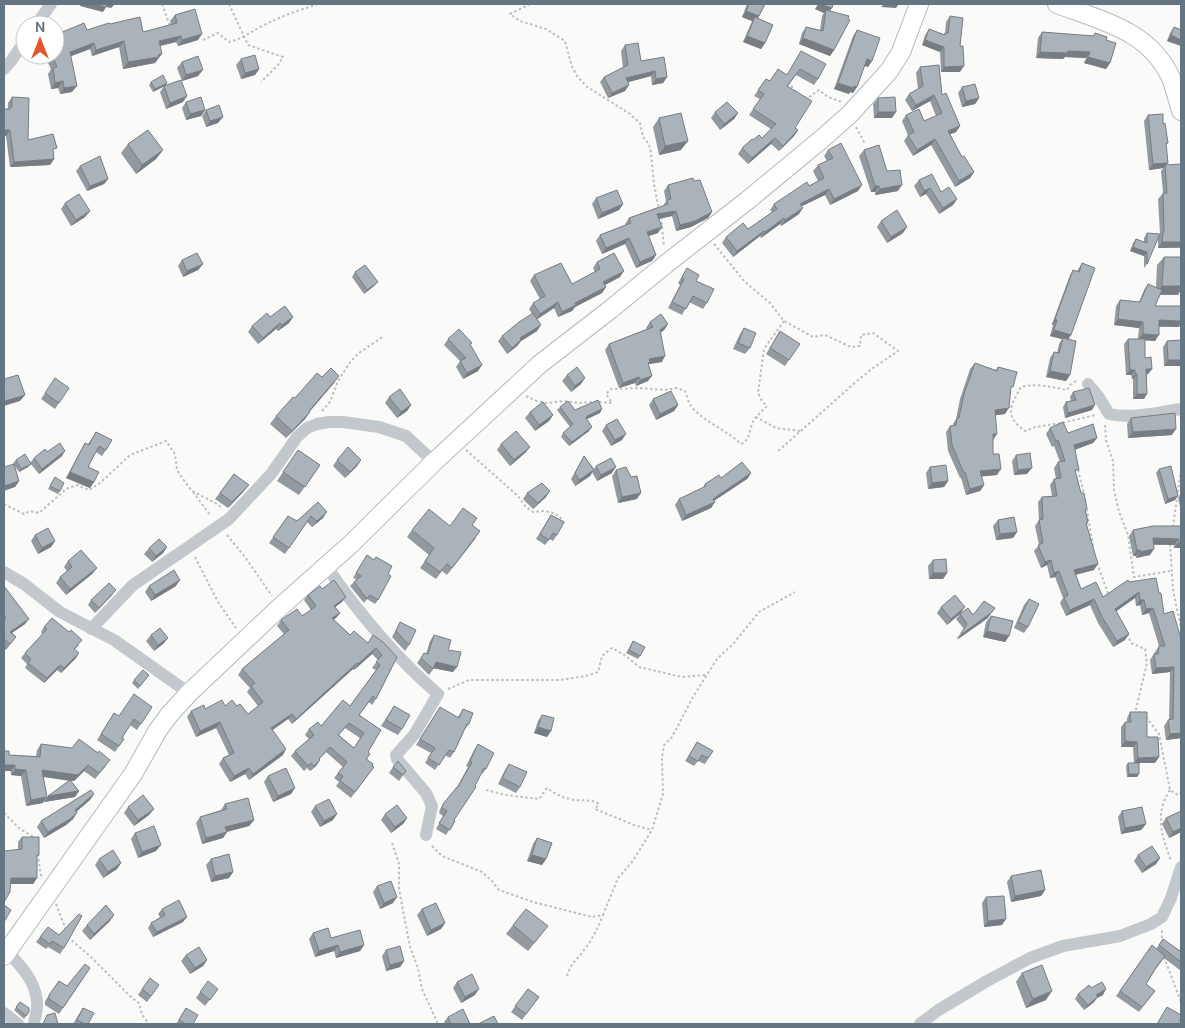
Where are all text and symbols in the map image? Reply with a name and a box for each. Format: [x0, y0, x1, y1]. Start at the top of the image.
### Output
north arrow [15, 15, 65, 65]
text: N [35, 18, 45, 36]

